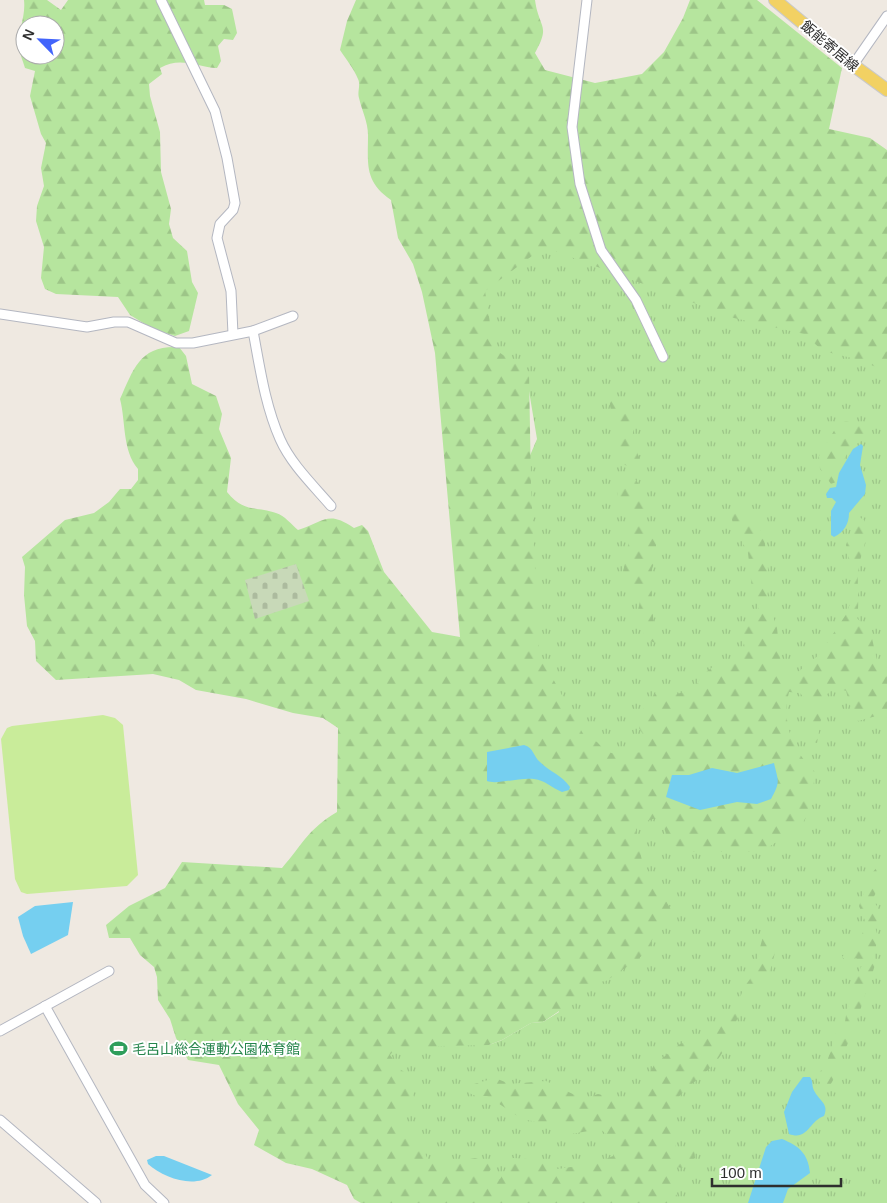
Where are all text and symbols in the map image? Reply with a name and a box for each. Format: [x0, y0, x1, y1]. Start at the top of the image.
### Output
north arrow [15, 15, 65, 65]
street label: 飯能寄居線 [798, 17, 862, 75]
text: N [19, 27, 37, 43]
sports icon: 毛呂山総合運動公園体育館 [108, 1039, 128, 1059]
place label: 毛呂山総合運動公園体育館 [132, 1041, 300, 1057]
scale bar [712, 1156, 841, 1188]
text: 100 m [720, 1164, 762, 1181]

